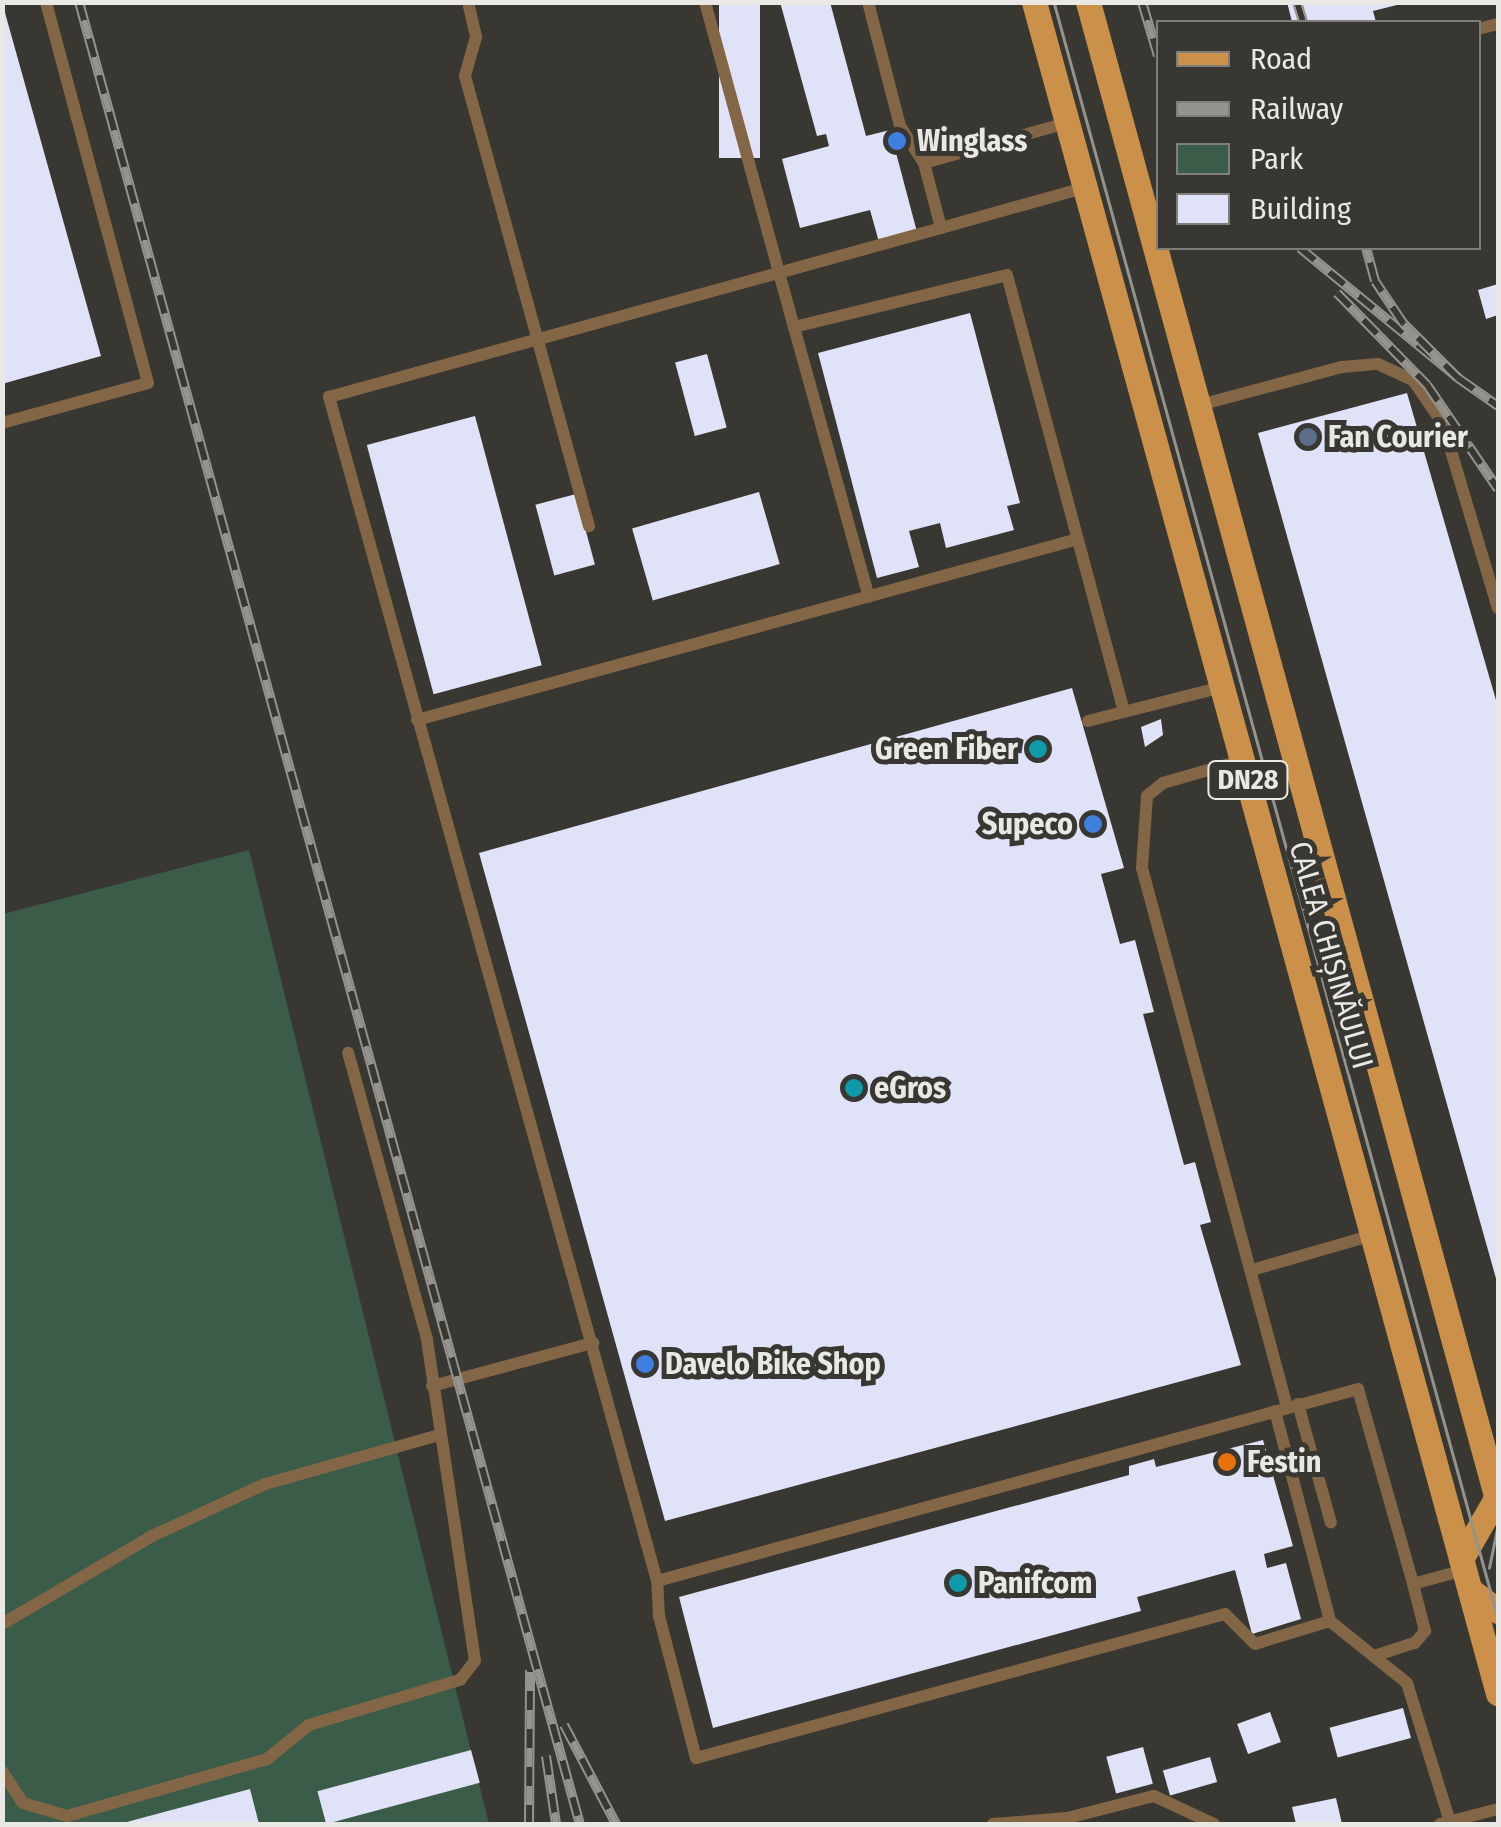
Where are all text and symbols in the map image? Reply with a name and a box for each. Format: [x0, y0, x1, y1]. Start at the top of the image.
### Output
legend [1156, 20, 1481, 250]
text: Road [1250, 41, 1312, 77]
text: Railway [1250, 91, 1343, 127]
place label: Winglass [917, 123, 1027, 159]
marker: Winglass [886, 130, 908, 152]
text: Park [1250, 141, 1303, 177]
text: Building [1250, 191, 1351, 227]
place label: Fan Courier [1328, 419, 1468, 455]
marker: Fan Courier [1297, 426, 1319, 448]
place label: Green Fiber [875, 731, 1018, 767]
marker: Green Fiber [1027, 738, 1049, 760]
road number: DN28 [1206, 757, 1290, 803]
place label: Supeco [982, 806, 1073, 842]
marker: Supeco [1082, 813, 1104, 835]
street label: CALEA CHIȘINĂULUI [1281, 837, 1381, 1073]
place label: eGros [874, 1070, 946, 1106]
marker: eGros [843, 1077, 865, 1099]
place label: Davelo Bike Shop [665, 1346, 881, 1382]
marker: Davelo Bike Shop [634, 1353, 656, 1375]
place label: Festin [1247, 1444, 1322, 1480]
marker: Festin [1216, 1451, 1238, 1473]
place label: Panifcom [978, 1565, 1092, 1601]
marker: Panifcom [947, 1572, 969, 1594]

